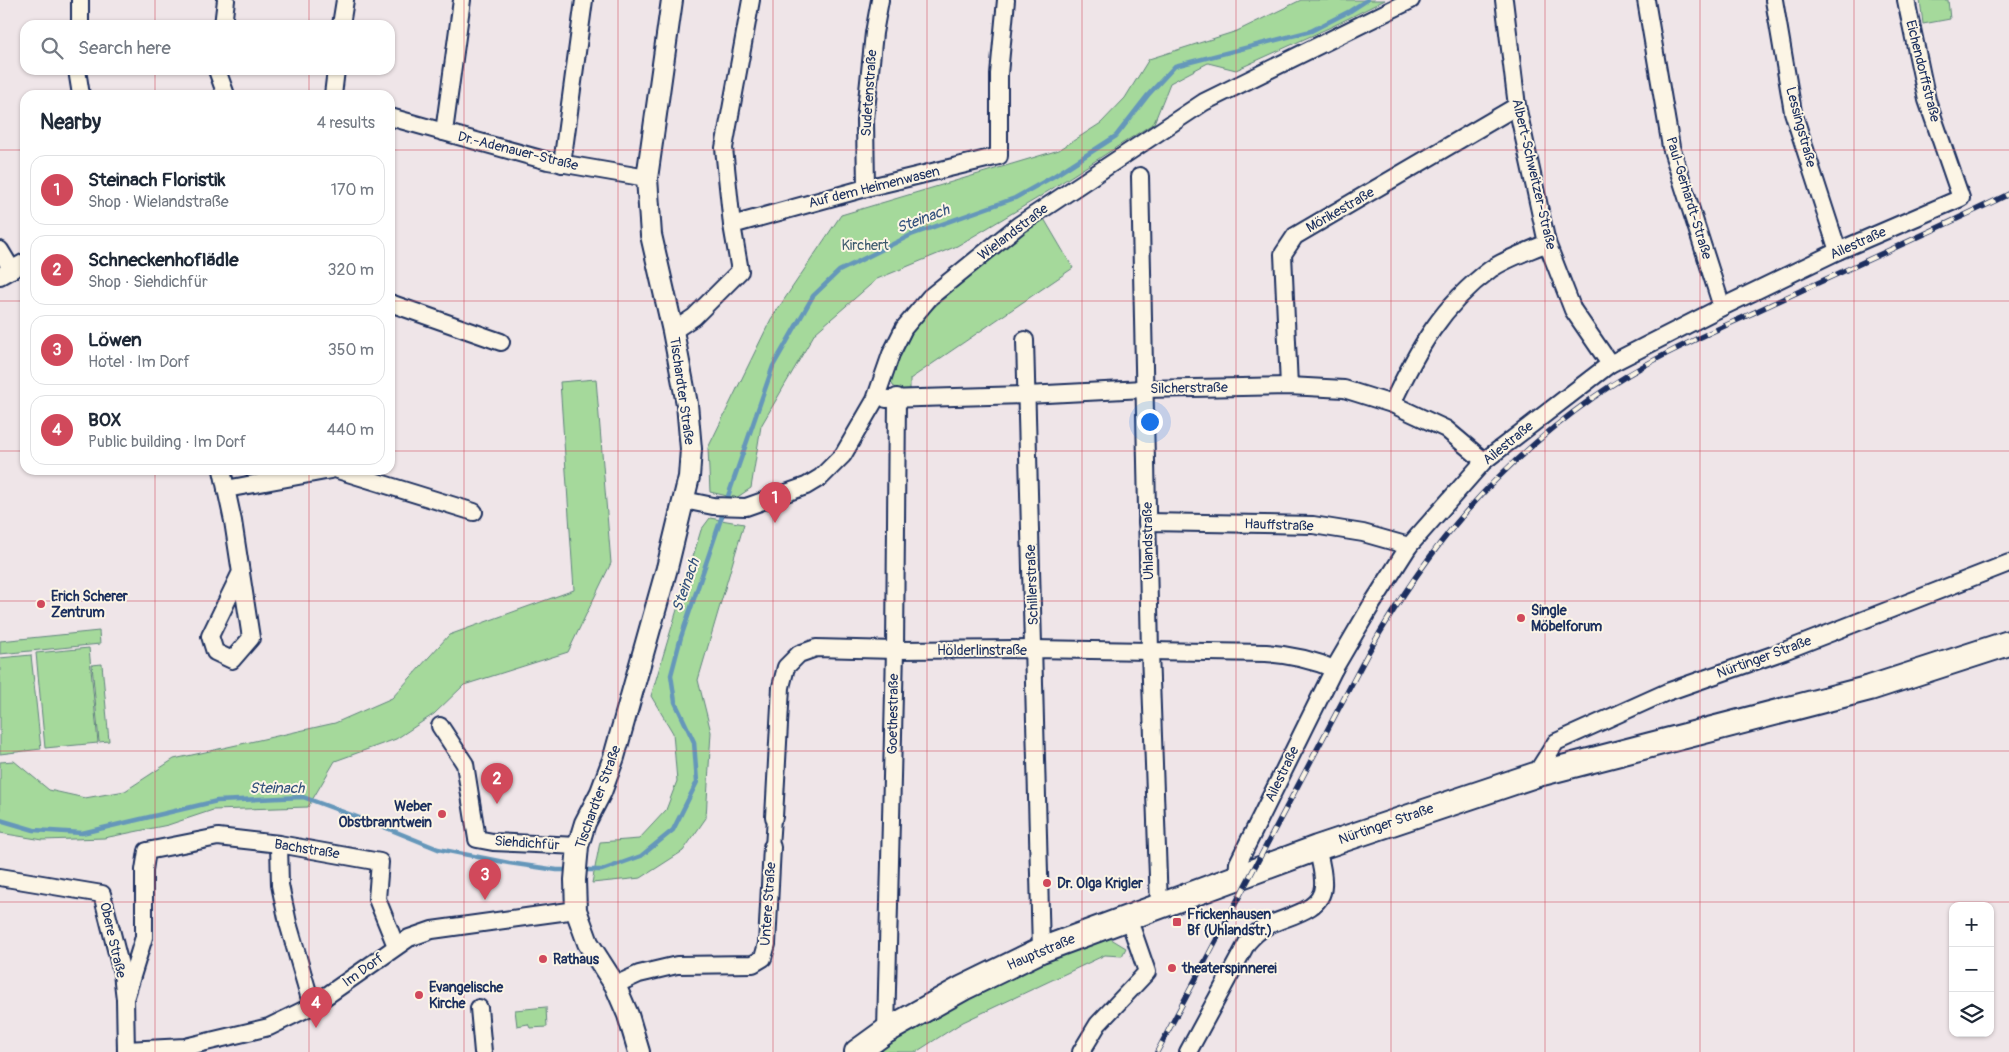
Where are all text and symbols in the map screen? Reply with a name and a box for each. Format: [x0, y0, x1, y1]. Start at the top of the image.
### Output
street label: Eichendorffstraße [1902, 18, 1944, 124]
search box [20, 20, 395, 75]
icon: search [38, 34, 66, 62]
text: Search here [78, 36, 171, 60]
street label: Sudetenstraße [857, 49, 881, 137]
street label: Lessingstraße [1782, 85, 1820, 169]
street label: Albert-Schweitzer-Straße [1508, 97, 1560, 251]
text: Nearby [40, 109, 101, 136]
text: 4 results [317, 113, 375, 133]
street label: Dr.-Adenauer-Straße [456, 128, 580, 174]
street label: Paul-Gerhardt-Straße [1662, 135, 1716, 261]
street label: Auf dem Heimenwasen [807, 162, 941, 212]
text: Steinach Floristik [88, 168, 225, 192]
text: 1 [54, 180, 60, 200]
text: 170 m [331, 180, 374, 200]
street label: Mörikestraße [1303, 184, 1377, 236]
text: Shop · Wielandstraße [88, 192, 229, 212]
water label: Steinach [894, 200, 953, 238]
street label: Wielandstraße [975, 200, 1052, 264]
street label: Ailestraße [1827, 223, 1889, 263]
park label: Kirchert [841, 237, 889, 254]
text: Schneckenhoflädle [88, 248, 239, 272]
text: 2 [53, 260, 61, 280]
text: 320 m [328, 260, 374, 280]
text: Shop · Siehdichfür [88, 272, 208, 292]
text: Löwen [88, 328, 142, 352]
street label: Tischardter Straße [666, 336, 698, 446]
text: 3 [53, 340, 61, 360]
text: 350 m [328, 340, 374, 360]
text: Hotel · Im Dorf [88, 352, 190, 372]
street label: Silcherstraße [1150, 379, 1228, 397]
text: BOX [88, 408, 122, 432]
your location [1137, 409, 1163, 435]
street label: Ailestraße [1479, 418, 1537, 468]
text: 4 [52, 420, 62, 440]
text: 440 m [327, 420, 374, 440]
text: Public building · Im Dorf [88, 432, 246, 452]
pin: 1 [759, 482, 791, 523]
street label: Uhlandstraße [1139, 502, 1157, 580]
street label: Hauffstraße [1244, 515, 1314, 535]
street label: Schillerstraße [1022, 544, 1042, 626]
water label: Steinach [668, 555, 704, 614]
place label: Erich Scherer Zentrum [51, 588, 129, 621]
marker: Erich Scherer Zentrum [35, 598, 47, 610]
place label: Single Möbelforum [1531, 602, 1603, 635]
marker: Single Möbelforum [1515, 612, 1527, 624]
street label: Nürtinger Straße [1714, 632, 1814, 682]
street label: Hölderlinstraße [937, 642, 1027, 659]
street label: Goethestraße [884, 673, 902, 755]
street label: Tischardter Straße [571, 743, 625, 851]
street label: Ailestraße [1261, 743, 1303, 805]
pin: 2 [481, 763, 513, 804]
water label: Steinach [250, 779, 305, 798]
place label: Weber Obstbranntwein [338, 798, 433, 831]
street label: Nürtinger Straße [1336, 800, 1436, 848]
marker: Weber Obstbranntwein [436, 808, 448, 820]
street label: Siehdichfür [494, 832, 560, 854]
street label: Bachstraße [273, 835, 341, 863]
pin: 3 [469, 859, 501, 900]
street label: Untere Straße [757, 861, 779, 947]
place label: Dr. Olga Krigler [1057, 875, 1144, 892]
marker: Dr. Olga Krigler [1041, 877, 1053, 889]
street label: Obere Straße [96, 900, 130, 980]
map controls [1949, 902, 1994, 1037]
button: + [1949, 902, 1994, 947]
place label: Frickenhausen Bf (Uhlandstr.) [1187, 906, 1272, 939]
marker: Frickenhausen Bf (Uhlandstr.) [1171, 916, 1183, 928]
street label: Hauptstraße [1004, 930, 1078, 974]
button: − [1949, 947, 1994, 992]
street label: Im Dorf [339, 949, 387, 991]
place label: Rathaus [553, 951, 600, 968]
marker: Rathaus [537, 953, 549, 965]
place label: theaterspinnerei [1181, 960, 1277, 977]
marker: theaterspinnerei [1166, 962, 1178, 974]
place label: Evangelische Kirche [429, 979, 504, 1012]
pin: 4 [300, 987, 332, 1028]
marker: Evangelische Kirche [413, 989, 425, 1001]
button: layers [1949, 992, 1994, 1037]

